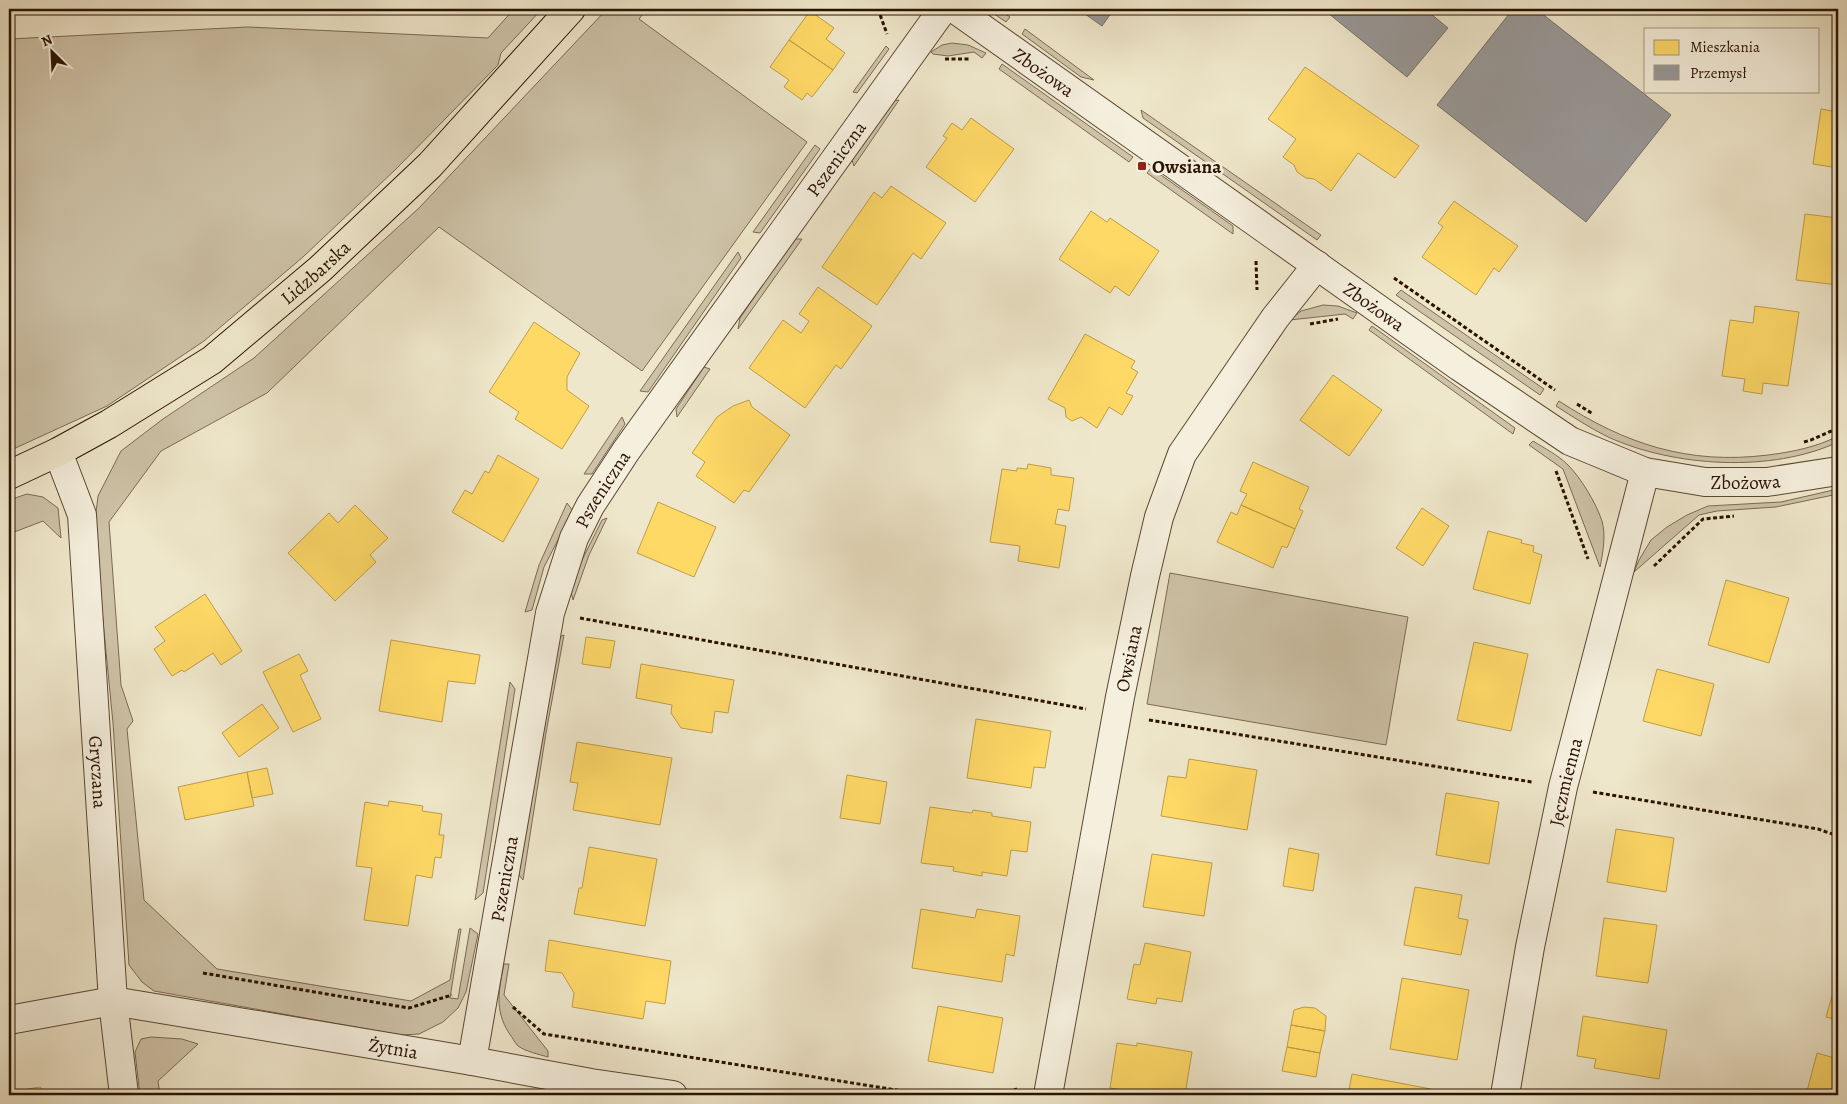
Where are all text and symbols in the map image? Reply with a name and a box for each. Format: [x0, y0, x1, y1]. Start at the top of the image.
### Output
north arrow [28, 28, 78, 78]
legend [1644, 28, 1820, 92]
text: N [38, 30, 55, 51]
text: Mieszkania [1690, 37, 1760, 57]
street label: Zbożowa [1007, 42, 1079, 104]
text: Przemysł [1690, 63, 1746, 83]
street label: Pszeniczna [801, 116, 873, 202]
place label: Owsiana [1152, 154, 1222, 180]
marker: Owsiana [1136, 160, 1148, 172]
street label: Lidzbarska [275, 235, 357, 311]
street label: Zbożowa [1338, 276, 1410, 338]
street label: Pszeniczna [569, 445, 637, 533]
street label: Zbożowa [1711, 468, 1782, 496]
street label: Owsiana [1109, 622, 1149, 694]
street label: Gryczana [82, 735, 113, 810]
street label: Jęczmienna [1543, 735, 1589, 829]
street label: Pszeniczna [484, 834, 525, 924]
street label: Żytnia [367, 1032, 420, 1066]

